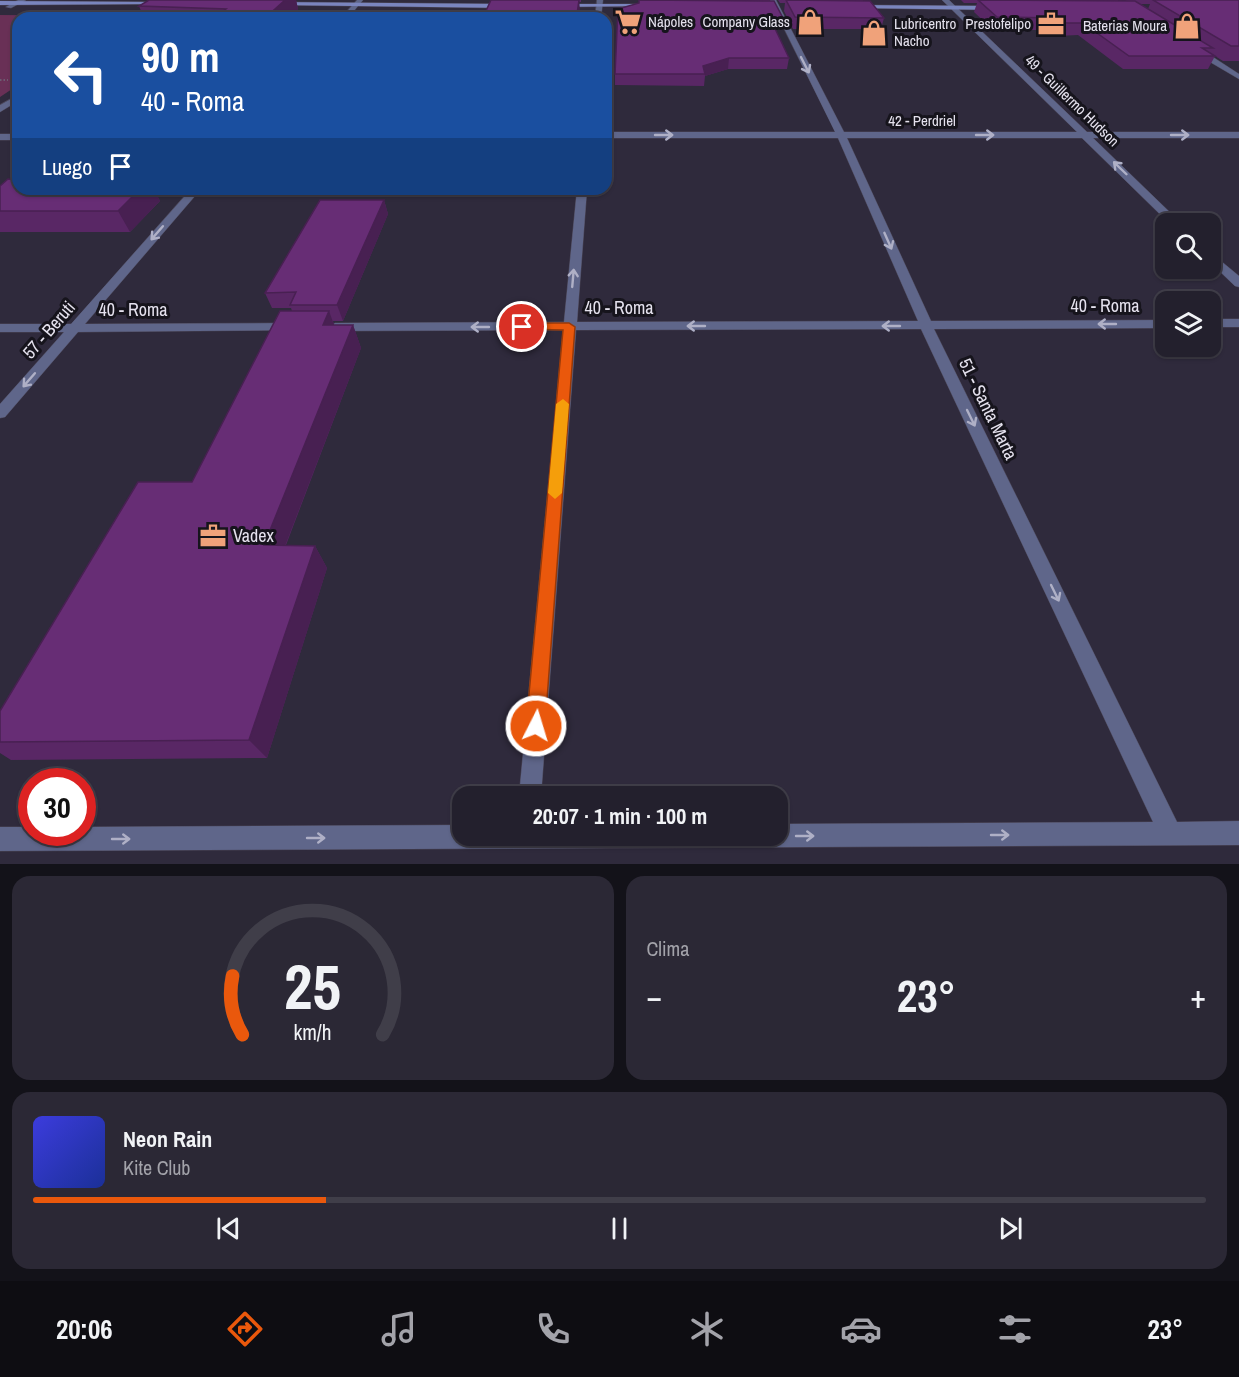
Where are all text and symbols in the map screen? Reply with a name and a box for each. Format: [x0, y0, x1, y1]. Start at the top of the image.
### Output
supermarket icon: Nápoles [613, 7, 643, 37]
shop icon: Company Glass [795, 7, 825, 37]
office icon: Prestofelipo [1036, 9, 1066, 39]
place label: Nápoles [648, 11, 693, 32]
place label: Company Glass [703, 11, 790, 32]
shop icon: Baterias Moura [1172, 11, 1202, 41]
place label: Lubricentro Nacho [894, 13, 956, 51]
place label: Prestofelipo [965, 13, 1031, 34]
place label: Baterias Moura [1083, 15, 1167, 36]
shop icon: Lubricentro Nacho [859, 18, 889, 48]
text: 90 m [141, 29, 220, 85]
icon: left [42, 36, 120, 114]
street label: 49 - Guillermo Hudson [1021, 50, 1124, 151]
one-way arrow [800, 55, 812, 73]
text: 40 - Roma [141, 83, 244, 119]
street label: 42 - Perdriel [888, 110, 956, 131]
one-way arrow [654, 129, 674, 141]
one-way arrow [975, 129, 995, 141]
one-way arrow [1170, 129, 1190, 141]
icon: arrive [104, 150, 137, 183]
text: Luego [42, 152, 92, 182]
one-way arrow [1113, 161, 1128, 176]
map controls [1155, 213, 1221, 357]
button: search [1155, 213, 1221, 279]
one-way arrow [150, 225, 164, 240]
one-way arrow [883, 232, 895, 250]
one-way arrow [568, 268, 579, 288]
button: layers [1155, 291, 1221, 357]
street label: 40 - Roma [1071, 293, 1139, 318]
street label: 57 - Beruti [17, 295, 81, 364]
street label: 40 - Roma [585, 295, 653, 320]
street label: 40 - Roma [99, 297, 167, 322]
pin [496, 301, 547, 352]
icon: arrive [505, 310, 538, 343]
one-way arrow [1098, 318, 1118, 330]
one-way arrow [687, 320, 707, 332]
one-way arrow [882, 320, 902, 331]
one-way arrow [471, 321, 491, 333]
street label: 51 - Santa Marta [953, 354, 1024, 464]
one-way arrow [22, 372, 36, 387]
one-way arrow [965, 408, 977, 426]
office icon: Vadex [198, 521, 228, 551]
place label: Vadex [233, 523, 274, 548]
one-way arrow [1050, 584, 1062, 602]
position arrow [504, 694, 568, 758]
speed limit sign: 30 [18, 768, 96, 846]
text: 20:07 · 1 min · 100 m [533, 801, 707, 831]
one-way arrow [990, 829, 1010, 841]
one-way arrow [795, 830, 815, 842]
one-way arrow [306, 832, 326, 844]
one-way arrow [111, 833, 131, 845]
text: Clima [647, 935, 689, 962]
text: 25 [284, 944, 341, 1028]
text: 23° [897, 965, 956, 1026]
text: − [647, 974, 662, 1018]
text: + [1190, 974, 1206, 1018]
text: km/h [294, 1018, 332, 1047]
text: Neon Rain [123, 1124, 212, 1154]
text: Kite Club [123, 1154, 190, 1181]
icon: previous [212, 1212, 245, 1245]
icon: pause [603, 1212, 636, 1245]
icon: next [994, 1212, 1027, 1245]
icon: directions [224, 1308, 266, 1350]
icon: music [378, 1308, 420, 1350]
icon: phone [532, 1308, 574, 1350]
icon: climate [686, 1308, 728, 1350]
icon: car [840, 1308, 882, 1350]
icon: filters [994, 1308, 1036, 1350]
text: 20:06 [56, 1311, 113, 1347]
text: 23° [1148, 1311, 1183, 1347]

